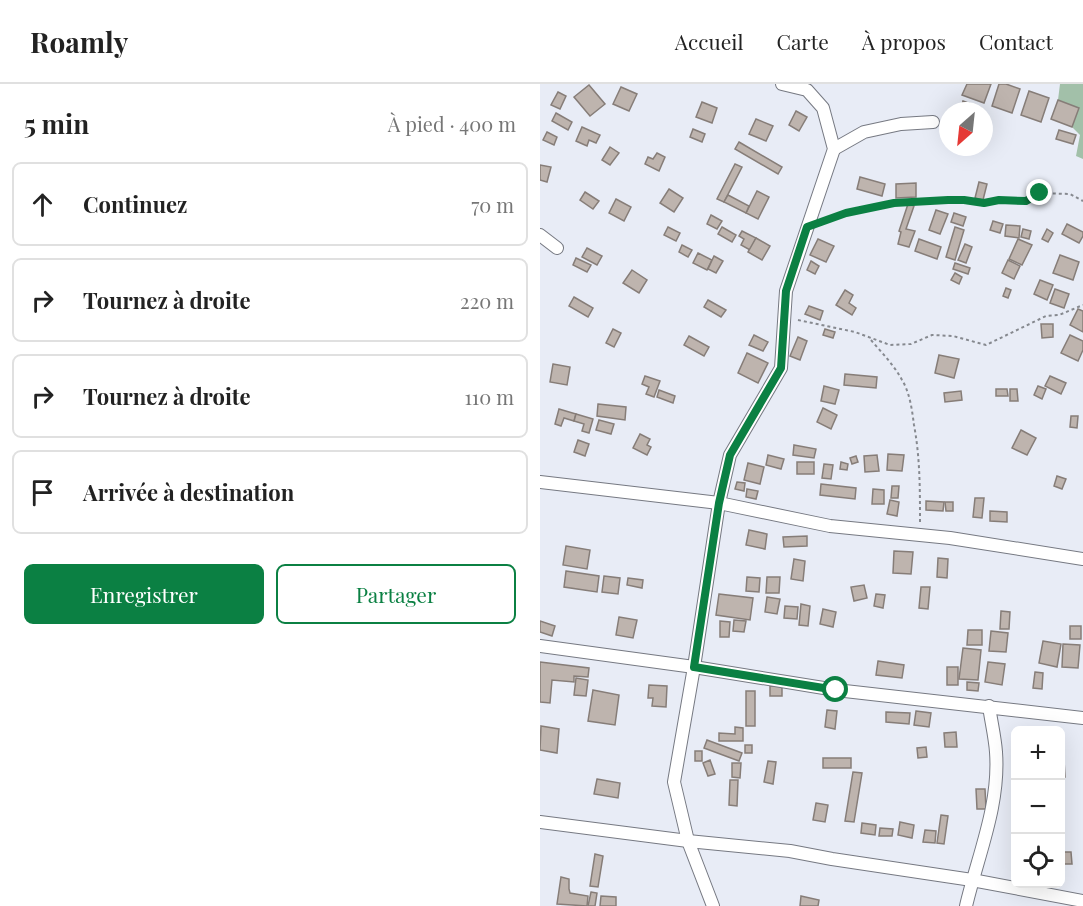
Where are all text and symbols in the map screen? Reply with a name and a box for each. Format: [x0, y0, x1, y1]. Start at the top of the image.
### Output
text: Roamly [30, 23, 128, 60]
text: Accueil [675, 27, 743, 55]
text: Carte [776, 27, 829, 55]
text: À propos [862, 27, 946, 55]
text: Contact [979, 27, 1053, 55]
north arrow [939, 102, 993, 156]
text: 5 min [24, 106, 89, 141]
text: À pied · 400 m [388, 110, 516, 137]
route end [1026, 179, 1052, 205]
icon: ahead [26, 188, 59, 221]
text: Continuez [83, 189, 187, 219]
text: 70 m [471, 191, 514, 218]
icon: right [26, 284, 59, 317]
text: Tournez à droite [83, 285, 251, 315]
text: 220 m [460, 287, 514, 314]
icon: right [26, 380, 59, 413]
text: Tournez à droite [83, 381, 251, 411]
text: 110 m [464, 383, 514, 410]
icon: arrive [26, 476, 59, 509]
text: Arrivée à destination [83, 477, 294, 507]
button: Enregistrer [24, 564, 264, 624]
button: Partager [276, 564, 516, 624]
route start [822, 676, 848, 702]
map controls [1011, 726, 1065, 888]
button: + [1011, 726, 1065, 780]
button: − [1011, 780, 1065, 834]
button: locate [1011, 834, 1065, 888]

